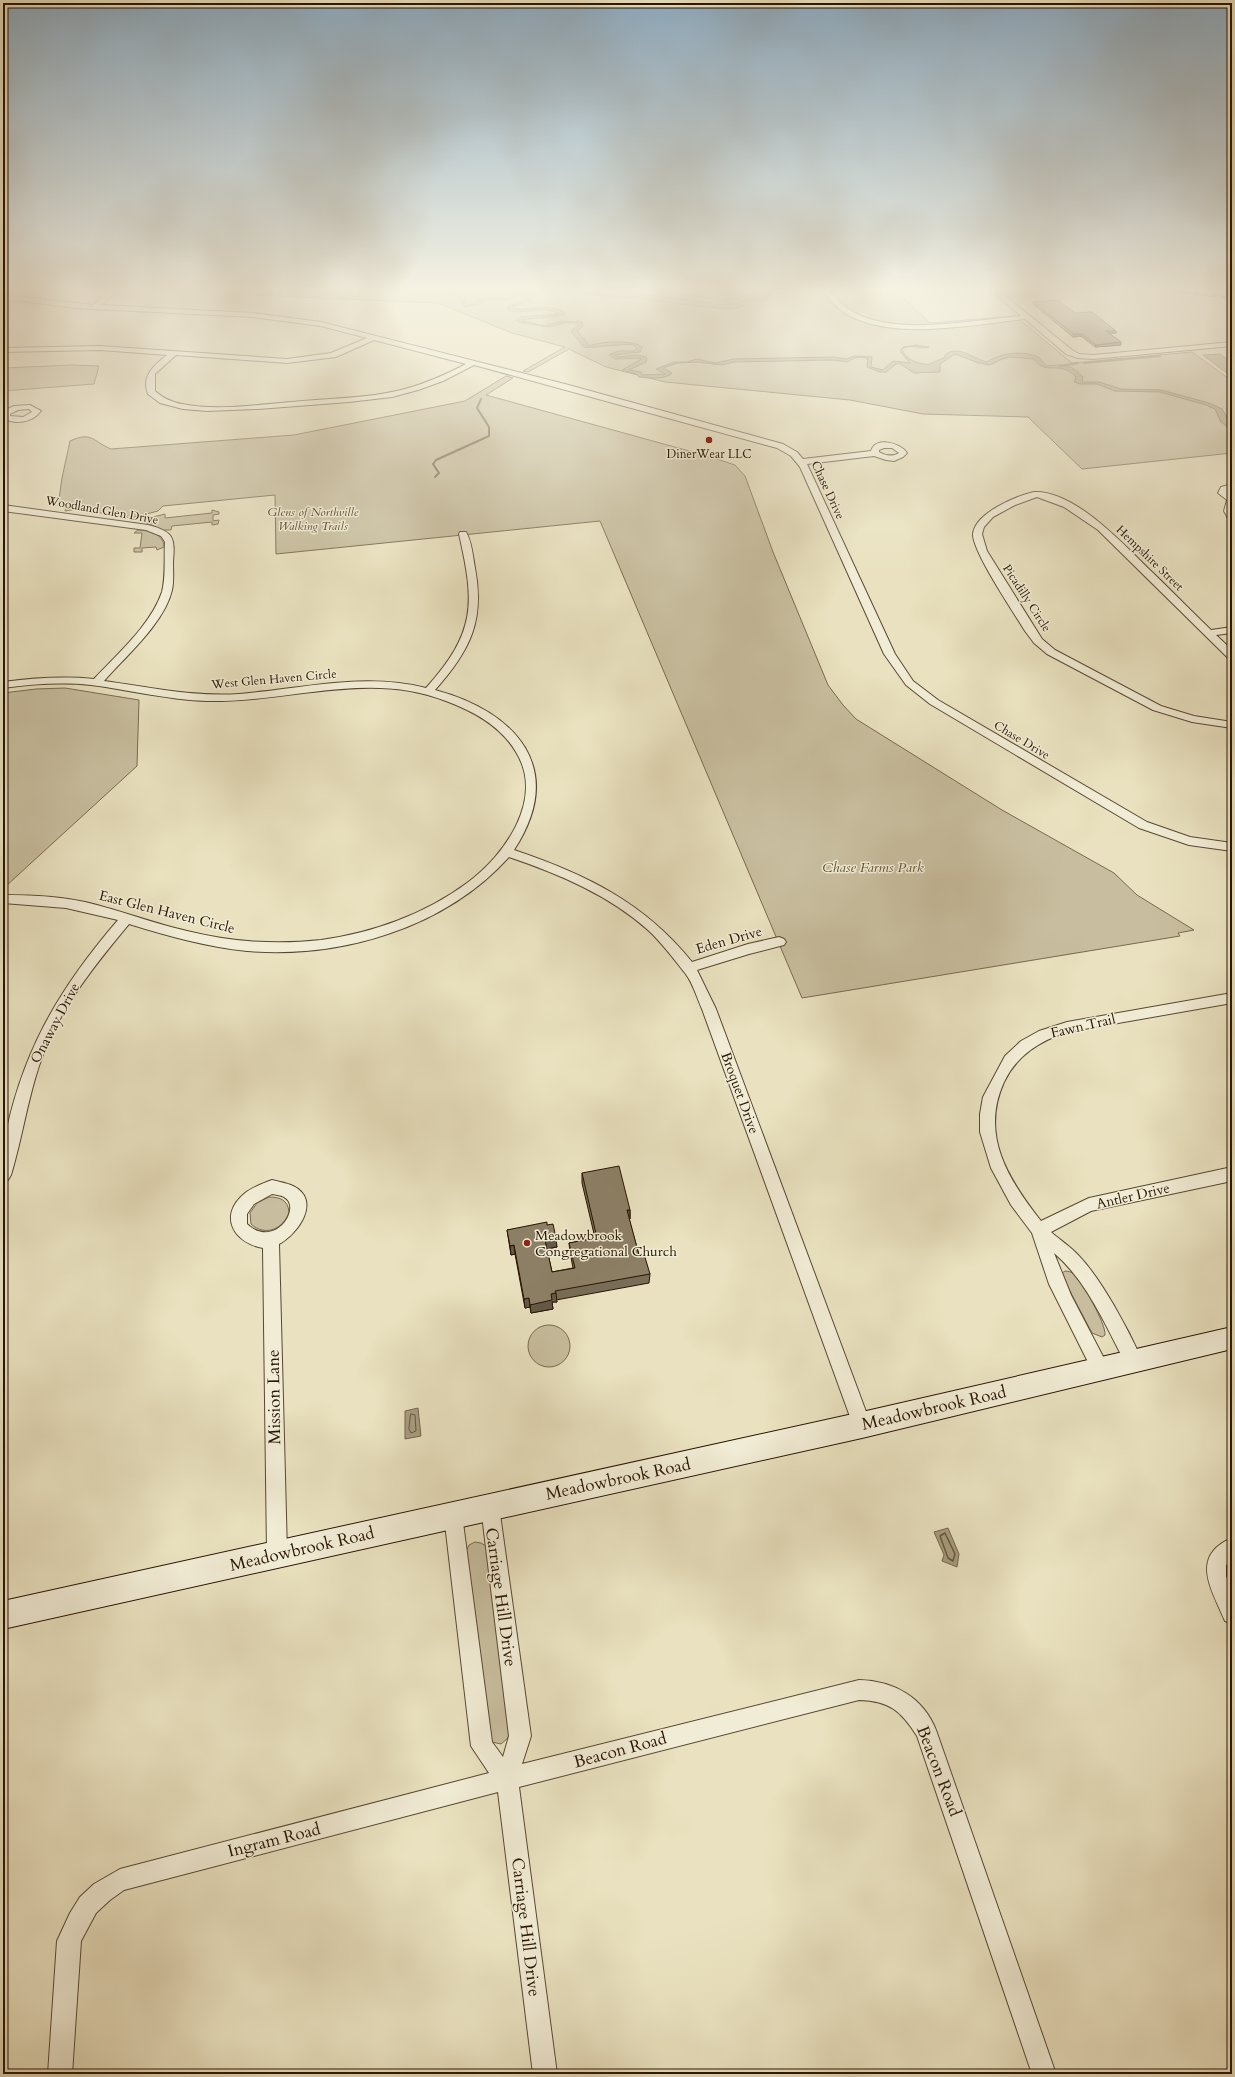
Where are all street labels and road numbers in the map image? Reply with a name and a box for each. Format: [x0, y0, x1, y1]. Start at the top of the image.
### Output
street label: Chase Drive [808, 458, 848, 522]
street label: Woodland Glen Drive [43, 492, 160, 528]
street label: Hempshire Street [1113, 522, 1187, 594]
street label: Picadilly Circle [999, 561, 1055, 635]
street label: West Glen Haven Circle [210, 666, 337, 693]
street label: Chase Drive [991, 717, 1053, 763]
street label: East Glen Haven Circle [97, 886, 237, 938]
street label: Eden Drive [694, 921, 764, 959]
street label: Onaway Drive [26, 980, 84, 1066]
street label: Fawn Trail [1049, 1009, 1118, 1043]
street label: Broquet Drive [716, 1049, 764, 1137]
street label: Antler Drive [1094, 1178, 1172, 1214]
street label: Mission Lane [262, 1349, 286, 1445]
street label: Meadowbrook Road [859, 1380, 1009, 1436]
street label: Meadowbrook Road [543, 1452, 693, 1506]
street label: Meadowbrook Road [227, 1521, 377, 1577]
street label: Carriage Hill Drive [480, 1526, 522, 1668]
street label: Beacon Road [911, 1722, 967, 1820]
street label: Beacon Road [571, 1727, 669, 1773]
street label: Ingram Road [225, 1817, 323, 1863]
street label: Carriage Hill Drive [506, 1856, 546, 1998]

